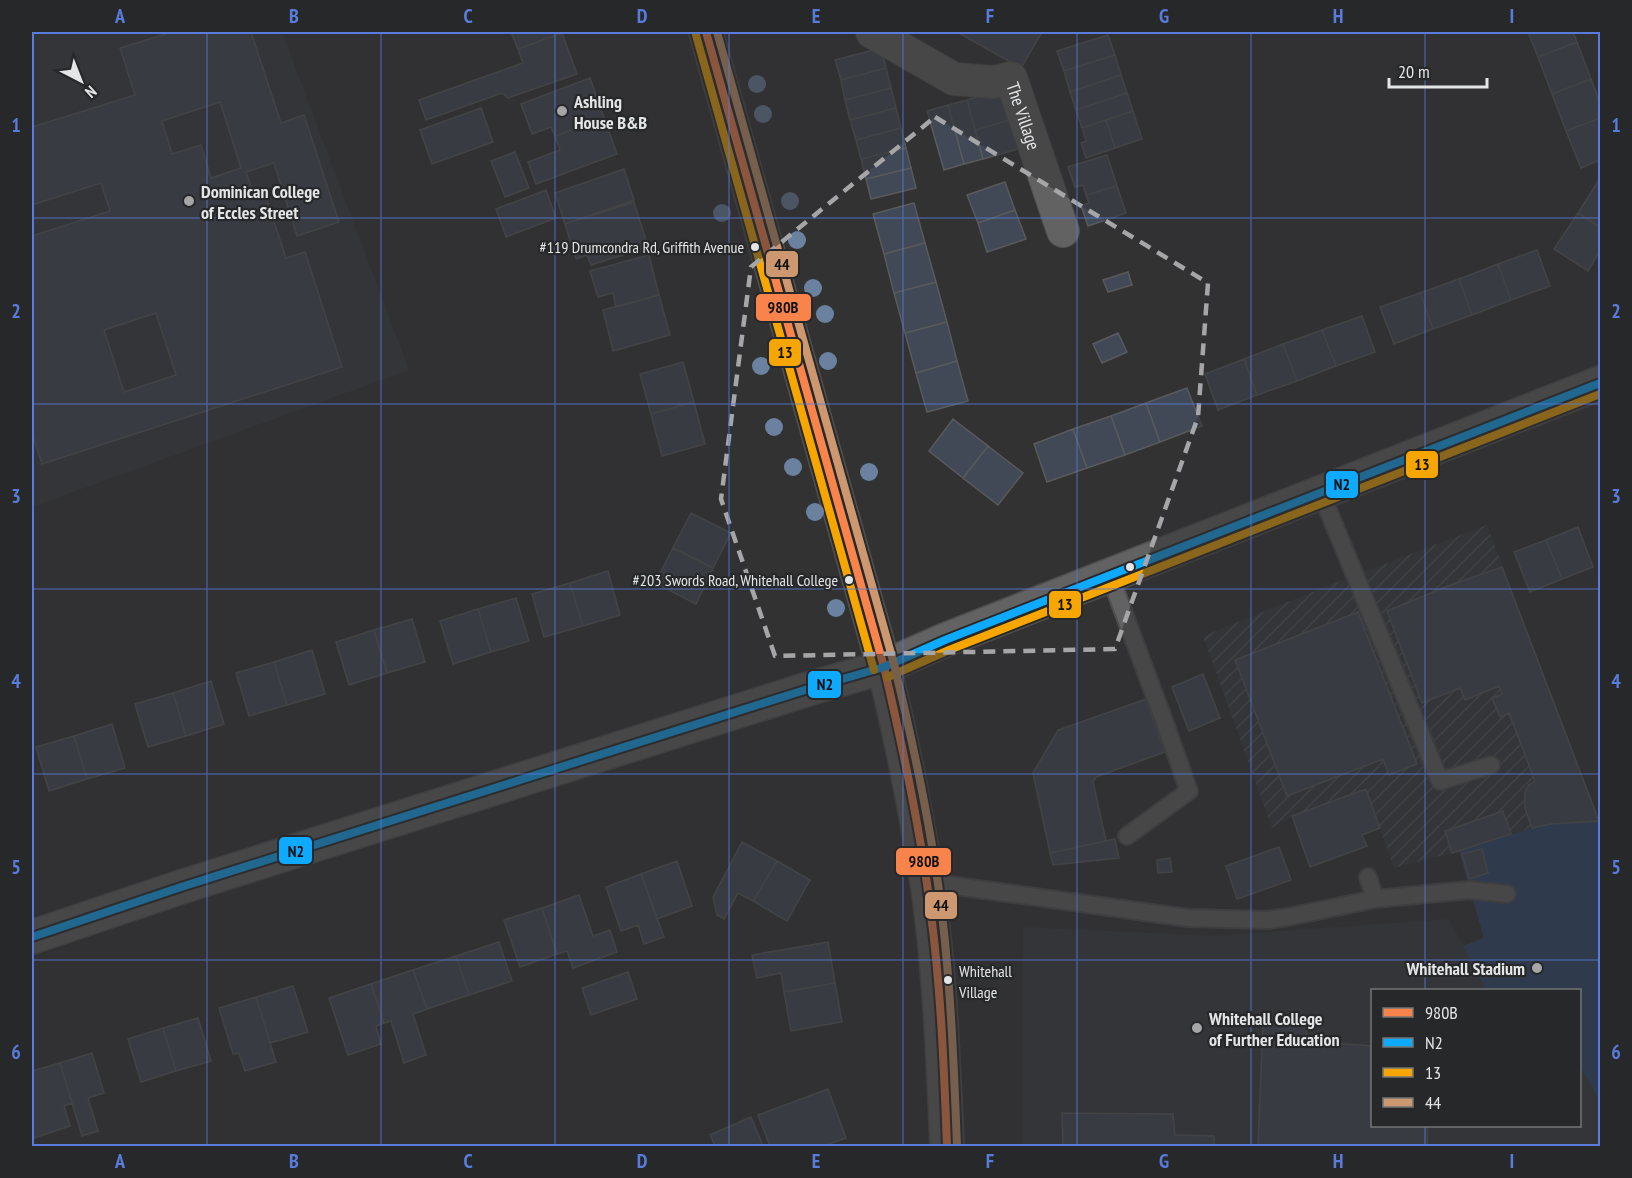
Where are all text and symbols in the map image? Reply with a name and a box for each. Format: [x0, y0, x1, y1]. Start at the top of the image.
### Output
text: A [114, 3, 126, 29]
text: B [289, 3, 299, 29]
text: C [463, 3, 473, 29]
text: D [637, 3, 648, 29]
text: E [812, 3, 820, 29]
text: F [986, 3, 994, 29]
text: G [1159, 3, 1169, 29]
text: H [1333, 3, 1343, 29]
text: I [1510, 3, 1514, 29]
north arrow [51, 51, 111, 111]
scale bar [1389, 51, 1486, 89]
text: 20 m [1398, 60, 1430, 83]
street label: The Village [1002, 79, 1046, 153]
text: N [81, 82, 101, 102]
place label: Ashling House B&B [573, 90, 647, 134]
marker: Ashling House B&B [555, 104, 569, 118]
text: 1 [11, 112, 21, 138]
text: 1 [1611, 112, 1621, 138]
place label: Dominican College of Eccles Street [201, 180, 320, 224]
marker: Dominican College of Eccles Street [182, 194, 196, 208]
place label: #119 Drumcondra Rd, Griffith Avenue [540, 237, 744, 257]
marker: #119 Drumcondra Rd, Griffith Avenue [749, 241, 761, 253]
line badge: 44 [765, 250, 799, 278]
text: 44 [774, 254, 790, 274]
line badge: 980B [755, 293, 812, 322]
text: 980B [768, 297, 799, 317]
text: 2 [11, 298, 21, 324]
text: 2 [1611, 298, 1621, 324]
line badge: 13 [768, 338, 802, 367]
text: 13 [777, 342, 793, 362]
line badge: 13 [1405, 450, 1439, 479]
text: 13 [1414, 454, 1430, 474]
line badge: N2 [1325, 470, 1359, 499]
text: N2 [1334, 474, 1350, 494]
text: 3 [11, 483, 21, 509]
text: 3 [1611, 483, 1621, 509]
unlabelled marker [1124, 561, 1136, 573]
place label: #203 Swords Road, Whitehall College [633, 570, 838, 590]
marker: #203 Swords Road, Whitehall College [843, 574, 855, 586]
line badge: 13 [1048, 590, 1082, 619]
text: 13 [1057, 594, 1073, 614]
text: 4 [11, 668, 21, 694]
text: 4 [1611, 668, 1621, 694]
line badge: N2 [807, 670, 842, 699]
text: N2 [817, 674, 833, 694]
line badge: N2 [278, 836, 313, 865]
text: N2 [288, 841, 304, 861]
line badge: 980B [895, 847, 952, 876]
text: 980B [909, 851, 940, 871]
text: 5 [11, 854, 21, 880]
text: 5 [1611, 854, 1621, 880]
line badge: 44 [924, 891, 958, 920]
text: 44 [933, 895, 949, 915]
place label: Whitehall Stadium [1405, 957, 1525, 980]
place label: Whitehall Village [958, 961, 1012, 1002]
marker: Whitehall Stadium [1530, 961, 1544, 975]
marker: Whitehall Village [942, 974, 954, 986]
legend [1371, 989, 1581, 1127]
text: 980B [1425, 1001, 1458, 1024]
place label: Whitehall College of Further Education [1208, 1007, 1340, 1051]
marker: Whitehall College of Further Education [1190, 1021, 1204, 1035]
text: N2 [1425, 1031, 1443, 1054]
text: 6 [11, 1039, 21, 1065]
text: 6 [1611, 1039, 1621, 1065]
text: 13 [1425, 1061, 1441, 1084]
text: 44 [1425, 1091, 1441, 1114]
text: A [114, 1148, 126, 1174]
text: B [289, 1148, 299, 1174]
text: C [463, 1148, 473, 1174]
text: D [637, 1148, 648, 1174]
text: E [812, 1148, 820, 1174]
text: F [986, 1148, 994, 1174]
text: G [1159, 1148, 1169, 1174]
text: H [1333, 1148, 1343, 1174]
text: I [1510, 1148, 1514, 1174]

